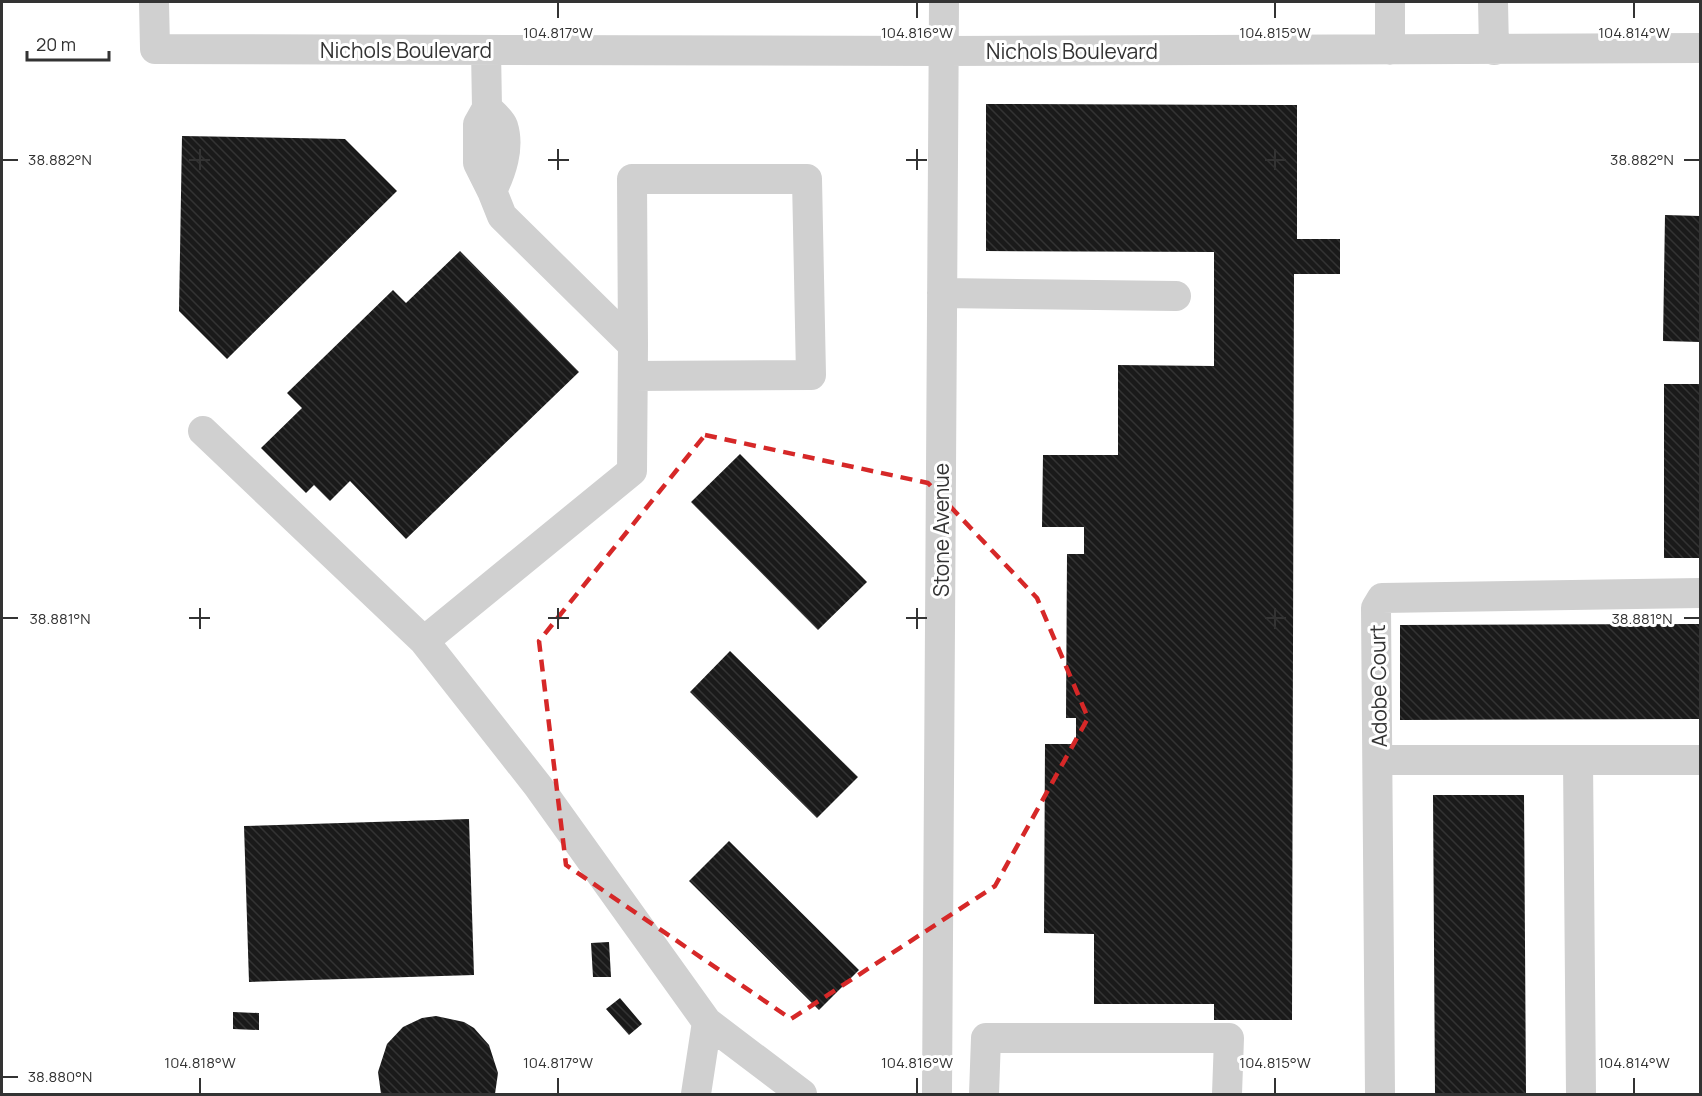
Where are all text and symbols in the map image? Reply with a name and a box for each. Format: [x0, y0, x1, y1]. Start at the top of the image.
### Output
text: 104.817°W [523, 22, 593, 43]
text: 104.816°W [881, 22, 953, 43]
text: 104.815°W [1239, 22, 1311, 43]
text: 104.814°W [1598, 22, 1670, 43]
scale bar [27, 24, 110, 62]
text: 20 m [36, 32, 76, 56]
street label: Nichols Boulevard [320, 36, 492, 64]
street label: Nichols Boulevard [986, 37, 1158, 65]
text: 38.882°N [28, 149, 92, 170]
text: 38.882°N [1610, 149, 1674, 170]
street label: Stone Avenue [927, 463, 955, 597]
text: 38.881°N [29, 608, 91, 629]
text: 38.881°N [1611, 608, 1673, 629]
street label: Adobe Court [1363, 624, 1393, 748]
text: 104.818°W [164, 1052, 236, 1073]
text: 104.817°W [523, 1052, 593, 1073]
text: 104.816°W [881, 1052, 953, 1073]
text: 104.815°W [1239, 1052, 1311, 1073]
text: 104.814°W [1598, 1052, 1670, 1073]
text: 38.880°N [28, 1066, 92, 1087]

